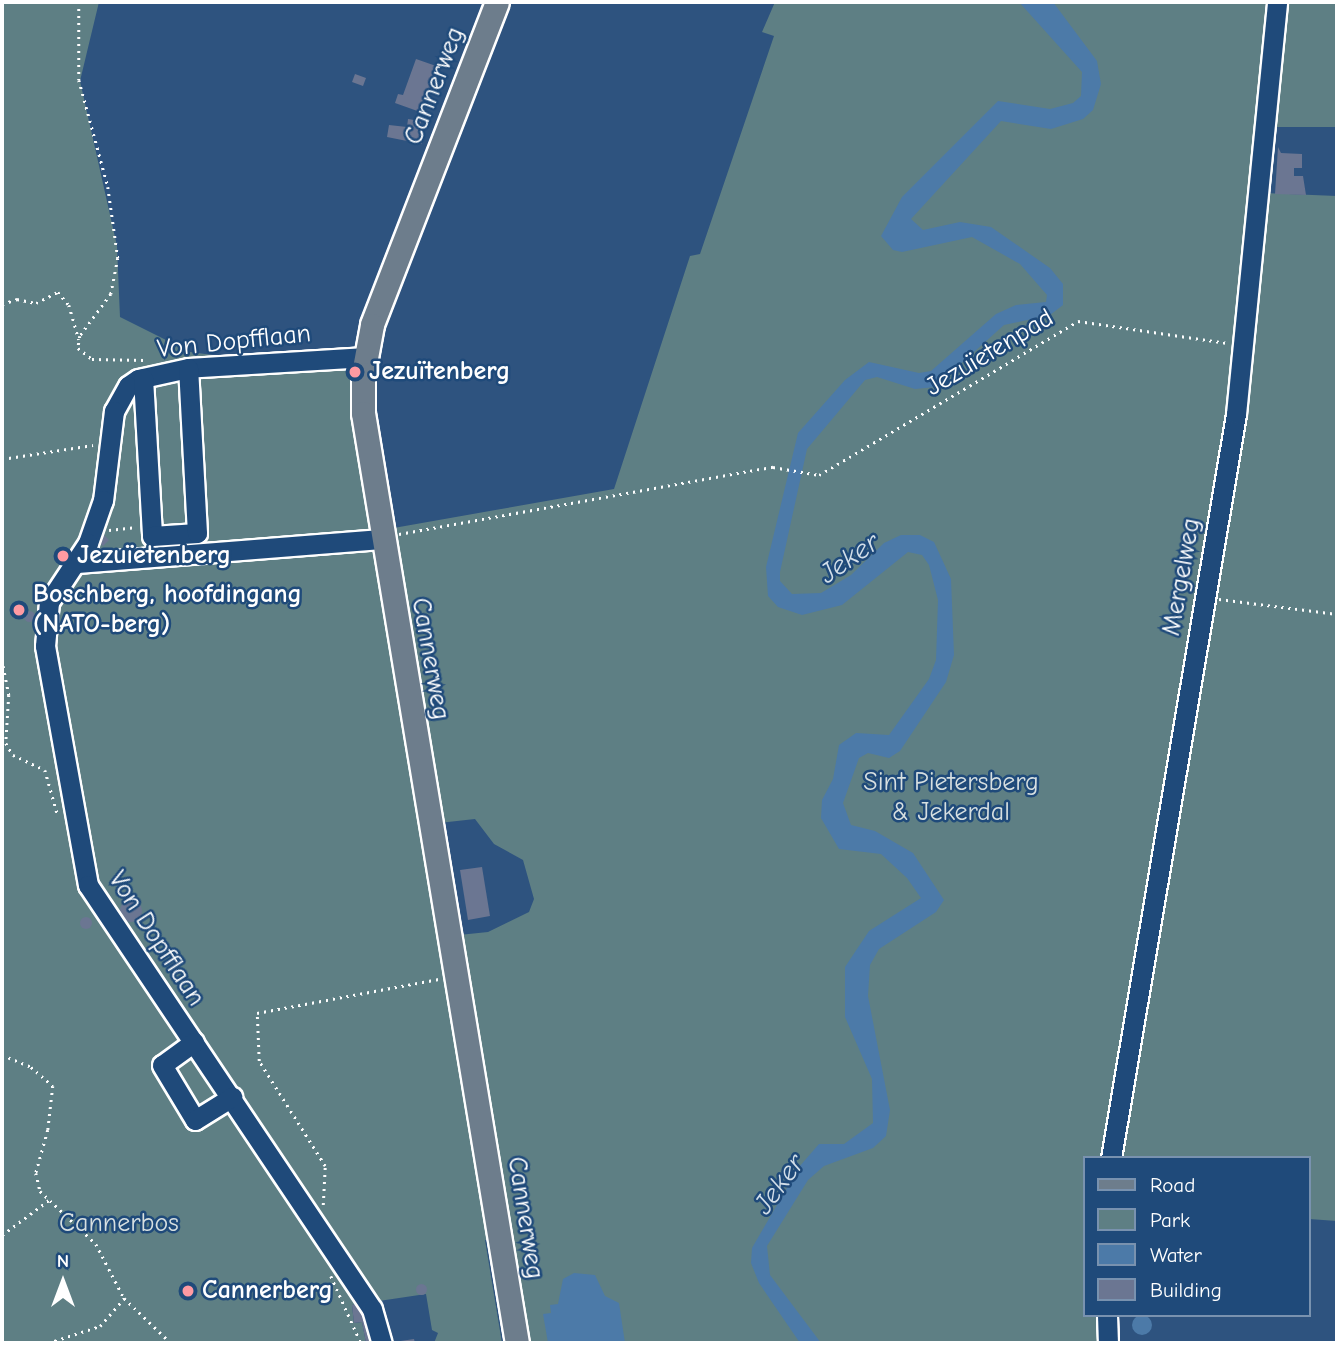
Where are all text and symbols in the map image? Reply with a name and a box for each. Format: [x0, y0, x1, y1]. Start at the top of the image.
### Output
street label: Cannerweg [398, 23, 472, 149]
street label: Jezuïetenpad [920, 303, 1060, 403]
street label: Von Dopfflaan [156, 318, 312, 366]
place label: Jezuïtenberg [369, 356, 510, 388]
marker: Jezuïtenberg [347, 364, 363, 380]
street label: Mergelweg [1156, 516, 1208, 638]
water label: Jeker [812, 525, 886, 591]
place label: Jezuïetenberg [77, 540, 231, 572]
marker: Jezuïetenberg [55, 548, 71, 564]
place label: Boschberg, hoofdingang (NATO-berg) [33, 579, 302, 640]
street label: Cannerweg [404, 596, 456, 722]
marker: Boschberg, hoofdingang (NATO-berg) [11, 602, 27, 618]
park label: Sint Pietersberg & Jekerdal [863, 767, 1039, 828]
street label: Von Dopfflaan [101, 866, 211, 1012]
water label: Jeker [746, 1148, 812, 1220]
street label: Cannerweg [500, 1155, 550, 1281]
legend [1084, 1156, 1311, 1317]
text: Road [1150, 1173, 1195, 1197]
park label: Cannerbos [59, 1208, 179, 1240]
text: Park [1150, 1208, 1190, 1232]
text: Water [1150, 1243, 1202, 1267]
north arrow [28, 1247, 98, 1317]
text: N [57, 1250, 69, 1272]
place label: Cannerberg [202, 1275, 333, 1307]
text: Building [1150, 1278, 1222, 1302]
marker: Cannerberg [180, 1283, 196, 1299]

